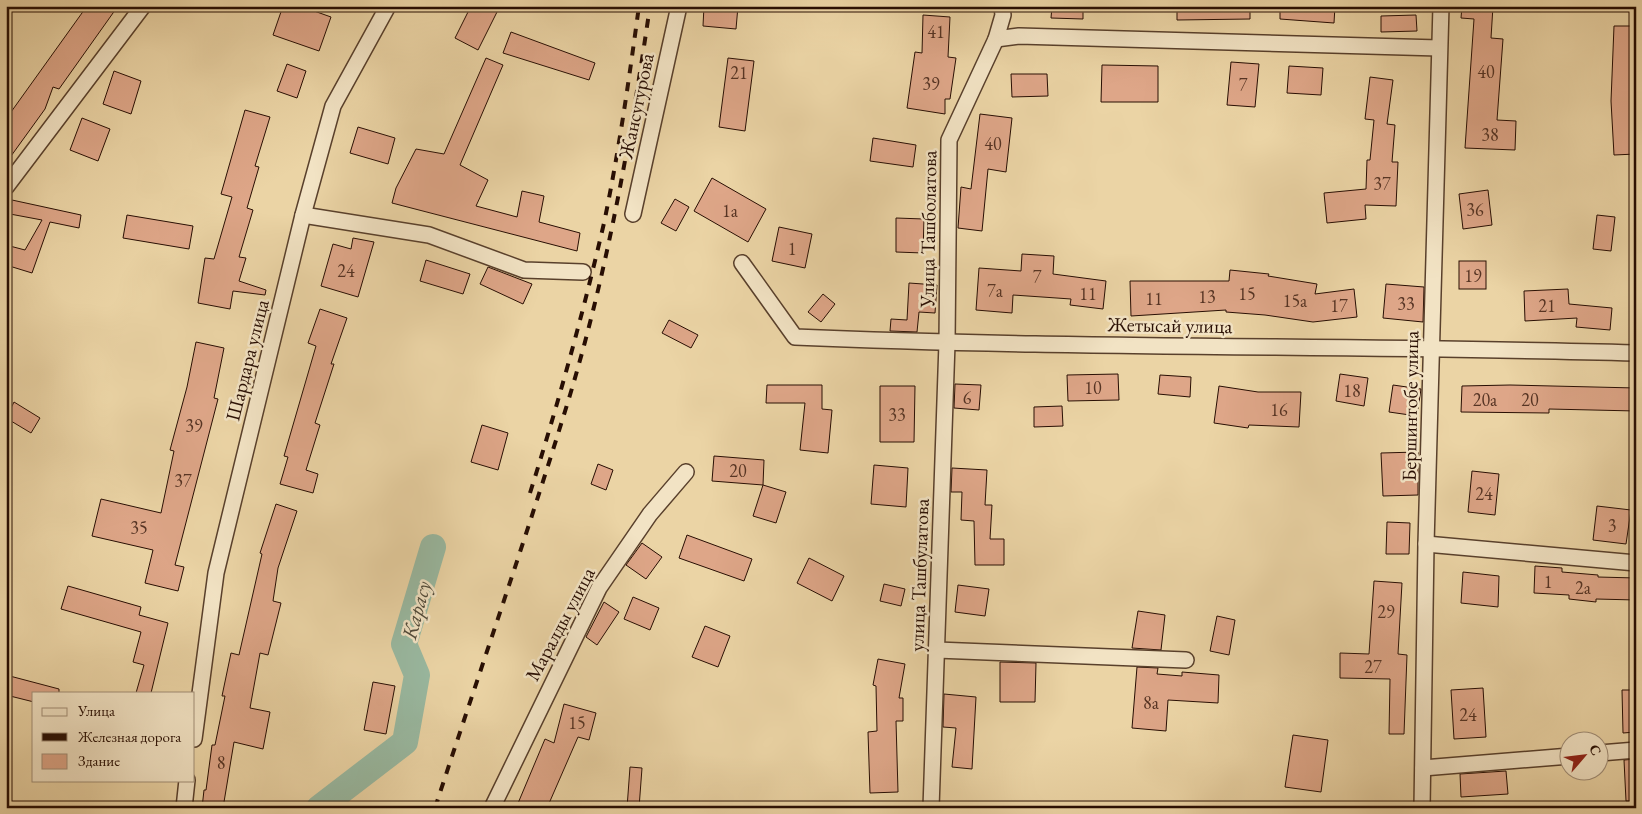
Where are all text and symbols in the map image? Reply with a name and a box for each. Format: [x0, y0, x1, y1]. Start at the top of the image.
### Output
house number: 41 [927, 20, 945, 43]
street label: Жансугурова [612, 51, 660, 162]
house number: 40 [1477, 60, 1495, 83]
house number: 21 [730, 61, 748, 84]
house number: 39 [922, 72, 940, 95]
house number: 7 [1239, 73, 1248, 96]
house number: 38 [1481, 123, 1499, 146]
house number: 40 [984, 132, 1002, 155]
street label: Улица Ташболатова [914, 150, 942, 309]
house number: 37 [1373, 172, 1391, 195]
house number: 36 [1466, 198, 1484, 221]
house number: 1а [722, 199, 739, 222]
house number: 1 [788, 237, 796, 260]
house number: 24 [337, 259, 355, 282]
house number: 19 [1464, 264, 1482, 287]
house number: 7 [1033, 265, 1042, 288]
house number: 7а [987, 279, 1004, 302]
house number: 11 [1079, 282, 1097, 305]
house number: 15 [1238, 282, 1256, 305]
house number: 13 [1198, 285, 1216, 308]
house number: 11 [1145, 287, 1163, 310]
house number: 15а [1283, 289, 1308, 312]
house number: 33 [1397, 292, 1415, 315]
house number: 17 [1330, 294, 1348, 317]
house number: 21 [1538, 294, 1556, 317]
street label: Шардара улица [219, 297, 275, 423]
street label: Жетысай улица [1107, 311, 1233, 339]
street label: Бершинтобе улица [1396, 330, 1424, 482]
house number: 10 [1084, 376, 1102, 399]
house number: 18 [1343, 379, 1361, 402]
house number: 6 [963, 386, 972, 409]
house number: 20а [1473, 388, 1498, 411]
house number: 20 [1521, 388, 1539, 411]
house number: 16 [1270, 398, 1288, 421]
house number: 33 [888, 403, 906, 426]
house number: 39 [185, 414, 203, 437]
house number: 20 [729, 459, 747, 482]
house number: 37 [174, 469, 192, 492]
house number: 24 [1475, 482, 1493, 505]
street label: улица Ташбулатова [903, 498, 935, 652]
house number: 3 [1608, 514, 1616, 537]
house number: 35 [130, 516, 148, 539]
street label: Маралды улица [519, 563, 601, 685]
house number: 1 [1544, 570, 1552, 593]
house number: 2а [1575, 576, 1592, 599]
water label: Карасу [395, 578, 437, 643]
house number: 29 [1377, 600, 1395, 623]
house number: 27 [1364, 655, 1382, 678]
house number: 8а [1143, 691, 1160, 714]
legend [32, 692, 195, 782]
text: Улица [77, 701, 115, 720]
house number: 24 [1459, 703, 1477, 726]
house number: 15 [568, 711, 586, 734]
text: Железная дорога [77, 727, 181, 746]
north arrow [1560, 732, 1610, 782]
text: С [1585, 741, 1606, 759]
text: Здание [78, 751, 120, 770]
house number: 8 [217, 751, 225, 774]

